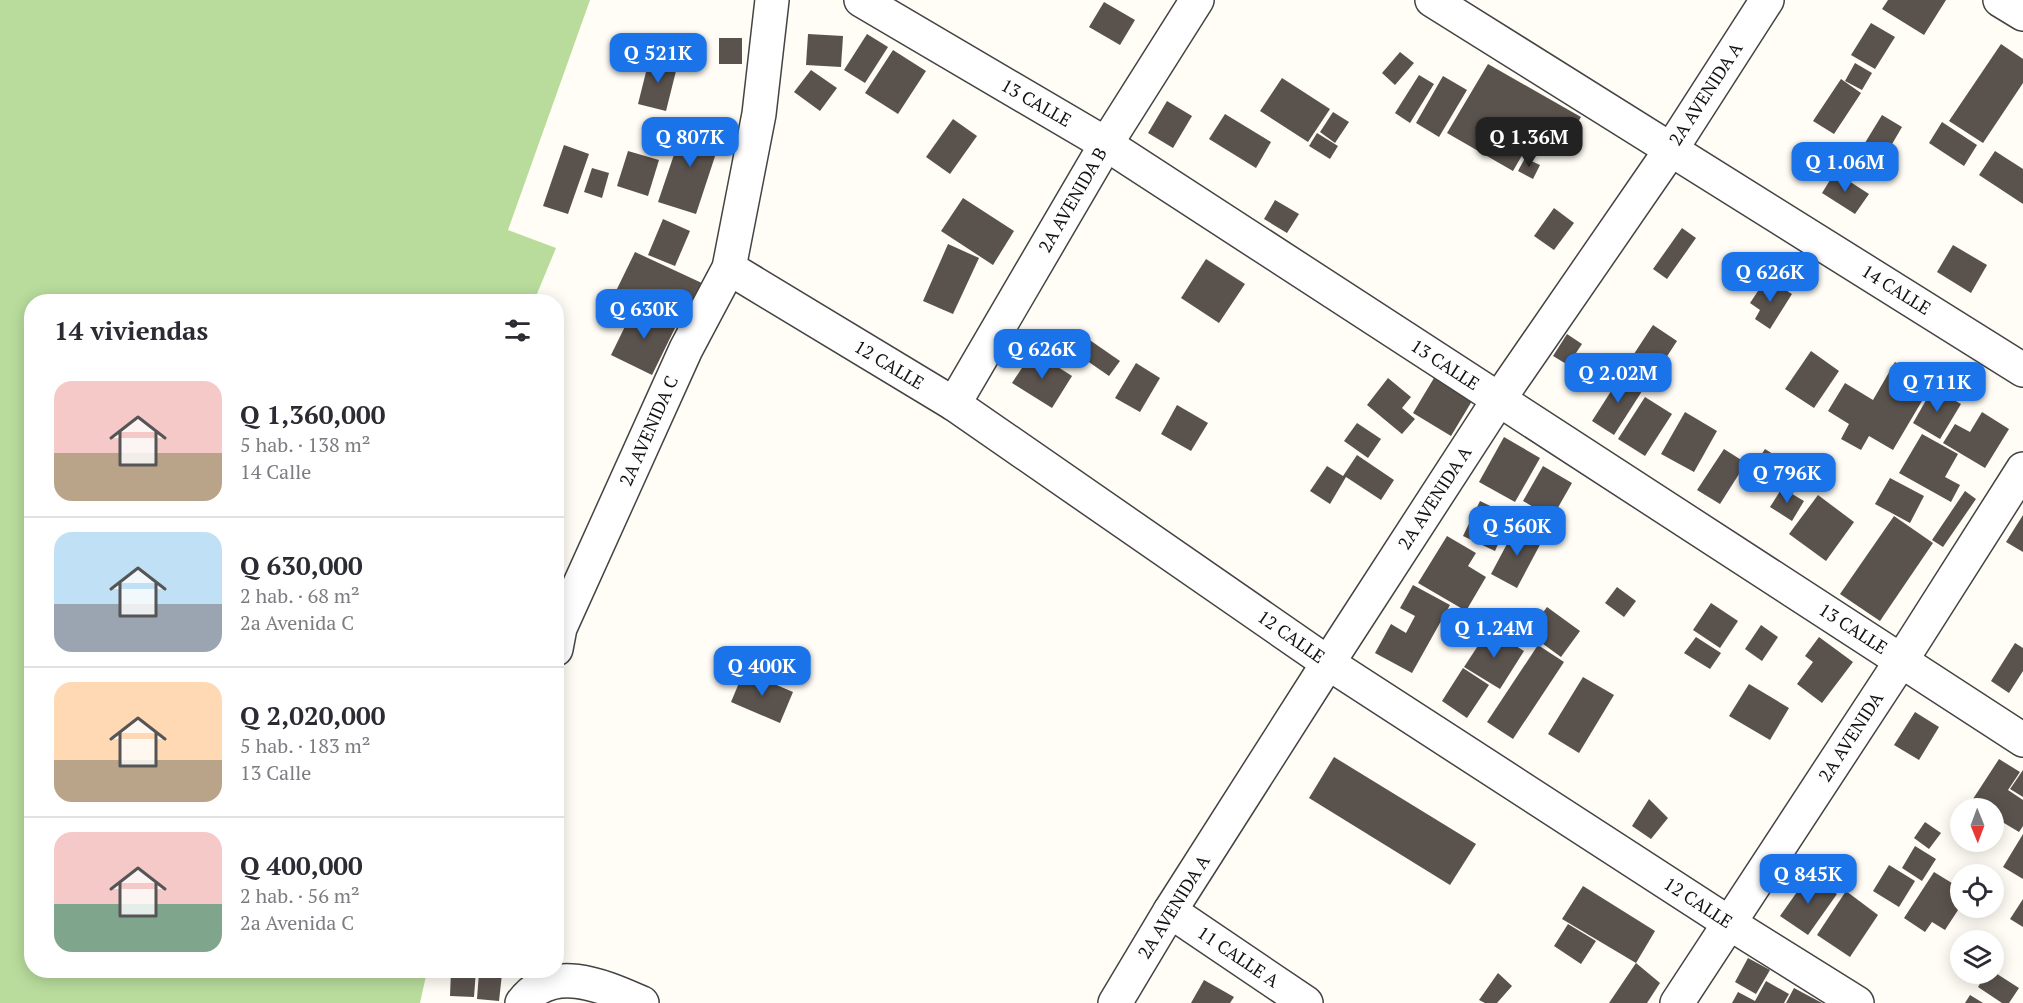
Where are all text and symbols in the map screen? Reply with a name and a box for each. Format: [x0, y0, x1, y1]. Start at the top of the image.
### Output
pin: Q 521K [609, 33, 707, 84]
street label: 2A AVENIDA A [1663, 37, 1748, 150]
text: Q 521K [624, 39, 692, 66]
street label: 13 CALLE [997, 72, 1076, 132]
pin: Q 807K [641, 117, 739, 168]
pin: Q 1.36M [1474, 117, 1584, 168]
text: Q 807K [656, 123, 724, 150]
text: Q 1.36M [1490, 123, 1568, 150]
pin: Q 1.06M [1790, 142, 1900, 193]
street label: 2A AVENIDA B [1032, 143, 1112, 256]
text: Q 1.06M [1806, 148, 1884, 175]
pin: Q 626K [1721, 252, 1819, 303]
text: Q 626K [1736, 258, 1804, 285]
street label: 14 CALLE [1857, 259, 1936, 320]
pin: Q 630K [595, 289, 693, 340]
text: Q 630K [610, 295, 678, 322]
text: 14 viviendas [54, 313, 208, 347]
icon: filters [501, 314, 534, 347]
pin: Q 626K [993, 329, 1091, 380]
street label: 13 CALLE [1407, 333, 1484, 395]
street label: 12 CALLE [850, 334, 929, 394]
text: Q 626K [1008, 335, 1076, 362]
pin: Q 2.02M [1563, 353, 1673, 404]
text: Q 2.02M [1579, 359, 1657, 386]
pin: Q 711K [1888, 362, 1986, 413]
text: Q 711K [1903, 368, 1971, 395]
street label: 2A AVENIDA C [613, 372, 683, 489]
text: Q 1,360,000 [240, 397, 385, 431]
icon: home [102, 405, 174, 477]
text: 5 hab. · 138 m² [240, 431, 370, 458]
street label: 2A AVENIDA A [1392, 441, 1477, 554]
pin: Q 796K [1738, 453, 1836, 504]
text: 14 Calle [240, 458, 311, 485]
text: Q 796K [1753, 459, 1821, 486]
pin: Q 560K [1468, 506, 1566, 557]
text: Q 560K [1483, 512, 1551, 539]
text: Q 630,000 [240, 548, 363, 582]
icon: home [102, 556, 174, 628]
text: 2 hab. · 68 m² [240, 582, 360, 609]
street label: 13 CALLE [1815, 597, 1892, 659]
street label: 12 CALLE [1253, 604, 1330, 668]
pin: Q 1.24M [1439, 608, 1549, 659]
text: 2a Avenida C [240, 609, 354, 636]
text: Q 1.24M [1455, 614, 1533, 641]
pin: Q 400K [713, 646, 811, 697]
text: Q 400K [728, 652, 796, 679]
street label: 2A AVENIDA [1812, 686, 1888, 786]
text: Q 2,020,000 [240, 698, 385, 732]
icon: home [102, 706, 174, 778]
text: 5 hab. · 183 m² [240, 732, 370, 759]
text: 13 Calle [240, 759, 311, 786]
north arrow [1950, 798, 2004, 852]
map controls [1950, 798, 2004, 984]
text: Q 400,000 [240, 848, 363, 882]
street label: 2A AVENIDA A [1132, 849, 1215, 963]
pin: Q 845K [1759, 854, 1857, 905]
icon: home [102, 856, 174, 928]
text: Q 845K [1774, 860, 1842, 887]
button: locate [1950, 864, 2004, 918]
street label: 12 CALLE [1660, 871, 1737, 933]
text: 2 hab. · 56 m² [240, 882, 360, 909]
text: 2a Avenida C [240, 909, 354, 936]
street label: 11 CALLE A [1193, 920, 1285, 993]
button: layers [1950, 930, 2004, 984]

